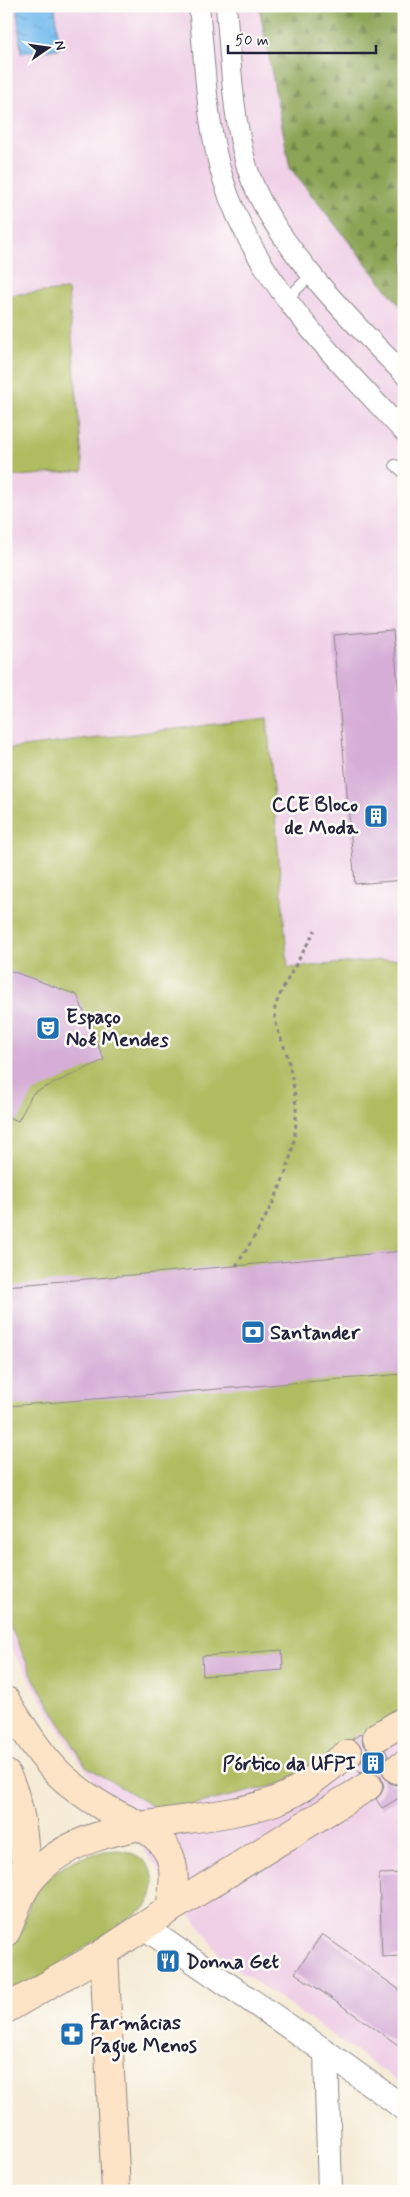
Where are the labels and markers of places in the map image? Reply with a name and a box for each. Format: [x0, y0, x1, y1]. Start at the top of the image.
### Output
place label: CCE Bloco de Moda [272, 792, 359, 842]
building icon: CCE Bloco de Moda [363, 803, 389, 829]
place label: Espaço Noé Mendes [66, 1004, 169, 1054]
theatre icon: Espaço Noé Mendes [35, 1015, 61, 1041]
bank icon: Santander [240, 1319, 266, 1345]
place label: Santander [270, 1320, 361, 1347]
building icon: Pórtico da UFPI [360, 1750, 386, 1776]
place label: Pórtico da UFPI [223, 1751, 356, 1778]
restaurant icon: Donna Get [155, 1948, 181, 1974]
place label: Donna Get [186, 1949, 279, 1976]
place label: Farmácias Pague Menos [90, 2010, 197, 2062]
pharmacy icon: Farmácias Pague Menos [59, 2021, 85, 2047]

